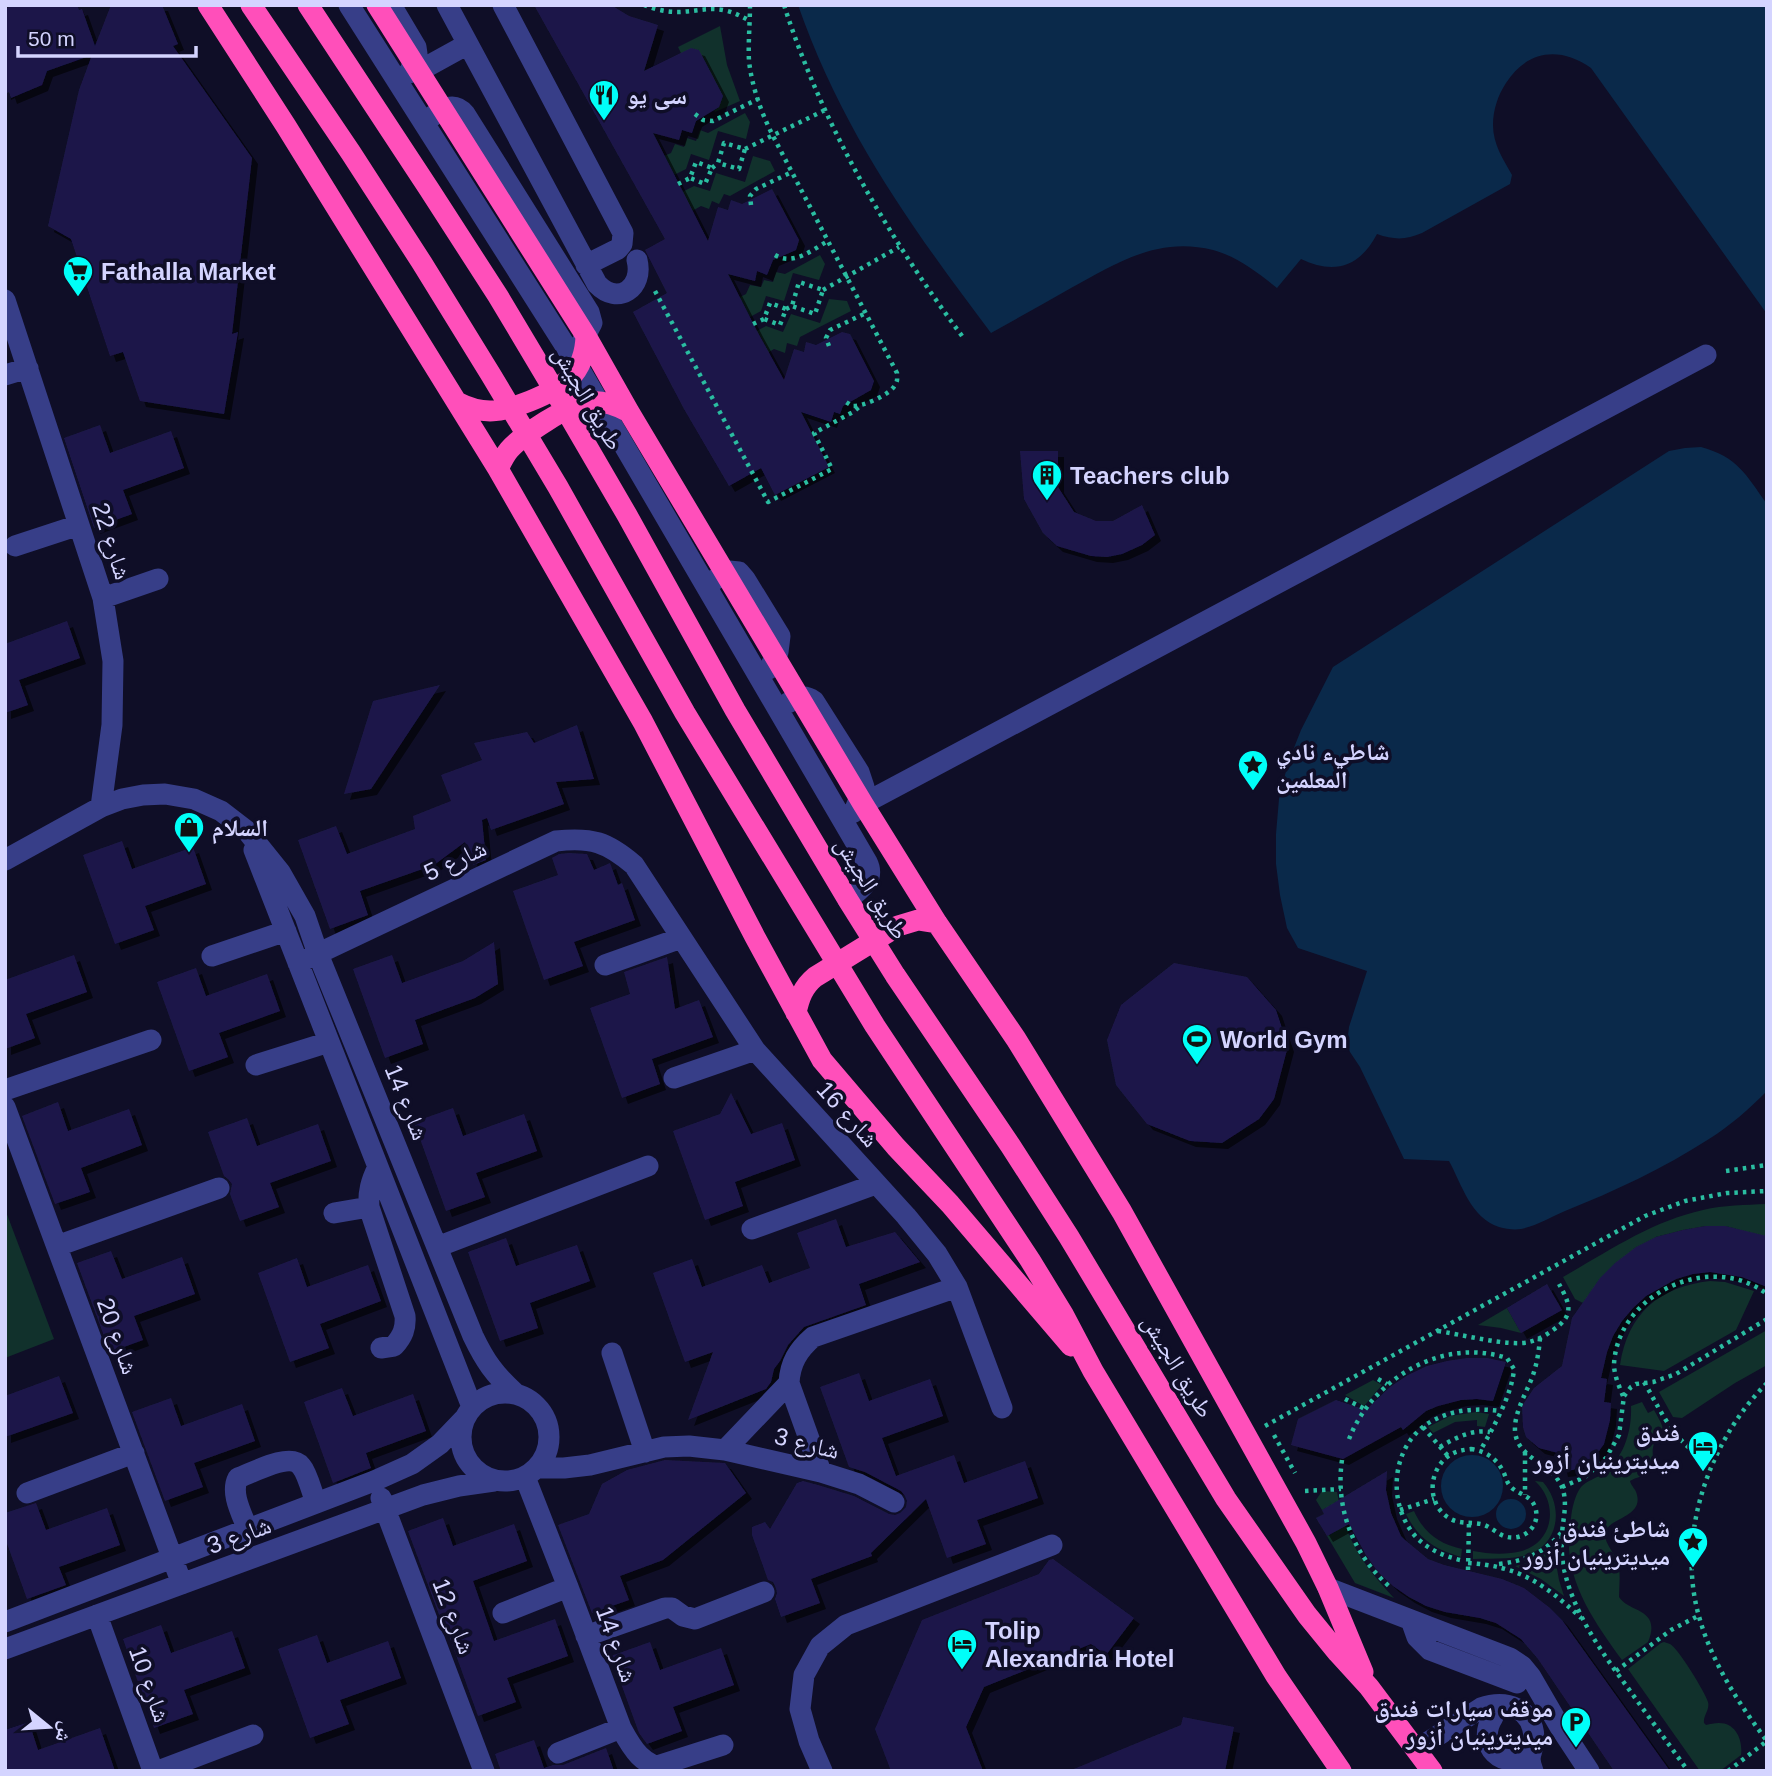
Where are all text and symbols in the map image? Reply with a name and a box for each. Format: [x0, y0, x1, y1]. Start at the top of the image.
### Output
scale bar [18, 14, 196, 58]
text: 50 m [28, 27, 75, 50]
restaurant icon: سى يو [587, 78, 621, 122]
place label: سى يو [627, 82, 687, 110]
supermarket icon: Fathalla Market [61, 254, 95, 298]
place label: Fathalla Market [101, 258, 276, 285]
street label: طريق الجيش [547, 341, 629, 455]
building icon: Teachers club [1030, 458, 1064, 502]
place label: Teachers club [1070, 462, 1230, 489]
street label: شارع 22 [85, 499, 137, 583]
place label: شاطيء نادي المعلمين [1276, 738, 1390, 794]
place icon: شاطيء نادي المعلمين [1236, 748, 1270, 792]
shop icon: السلام [172, 810, 206, 854]
place label: السلام [212, 814, 268, 845]
street label: طريق الجيش [829, 832, 914, 945]
street label: شارع 5 [420, 834, 491, 888]
sports icon: World Gym [1180, 1022, 1214, 1066]
place label: World Gym [1220, 1026, 1348, 1053]
street label: شارع 14 [378, 1060, 434, 1144]
street label: شارع 16 [810, 1076, 884, 1154]
street label: شارع 20 [90, 1294, 144, 1378]
street label: طريق الجيش [1136, 1309, 1219, 1423]
place label: فندق ميديترينيان أزور [1532, 1419, 1680, 1475]
street label: شارع 3 [771, 1422, 842, 1466]
hotel icon: فندق ميديترينيان أزور [1686, 1429, 1720, 1473]
street label: شارع 3 [204, 1511, 275, 1561]
place label: شاطئ فندق ميديترينيان أزور [1522, 1515, 1670, 1571]
place icon: شاطئ فندق ميديترينيان أزور [1676, 1525, 1710, 1569]
street label: شارع 12 [425, 1574, 481, 1658]
street label: شارع 14 [589, 1602, 643, 1686]
place label: Tolip Alexandria Hotel [985, 1617, 1174, 1672]
hotel icon: Tolip Alexandria Hotel [945, 1627, 979, 1671]
street label: شارع 10 [122, 1642, 176, 1726]
north arrow [14, 1692, 84, 1762]
place label: موقف سيارات فندق ميديترينيان أزور [1374, 1695, 1553, 1751]
parking icon: موقف سيارات فندق ميديترينيان أزور [1559, 1705, 1593, 1749]
text: ش [51, 1719, 78, 1745]

